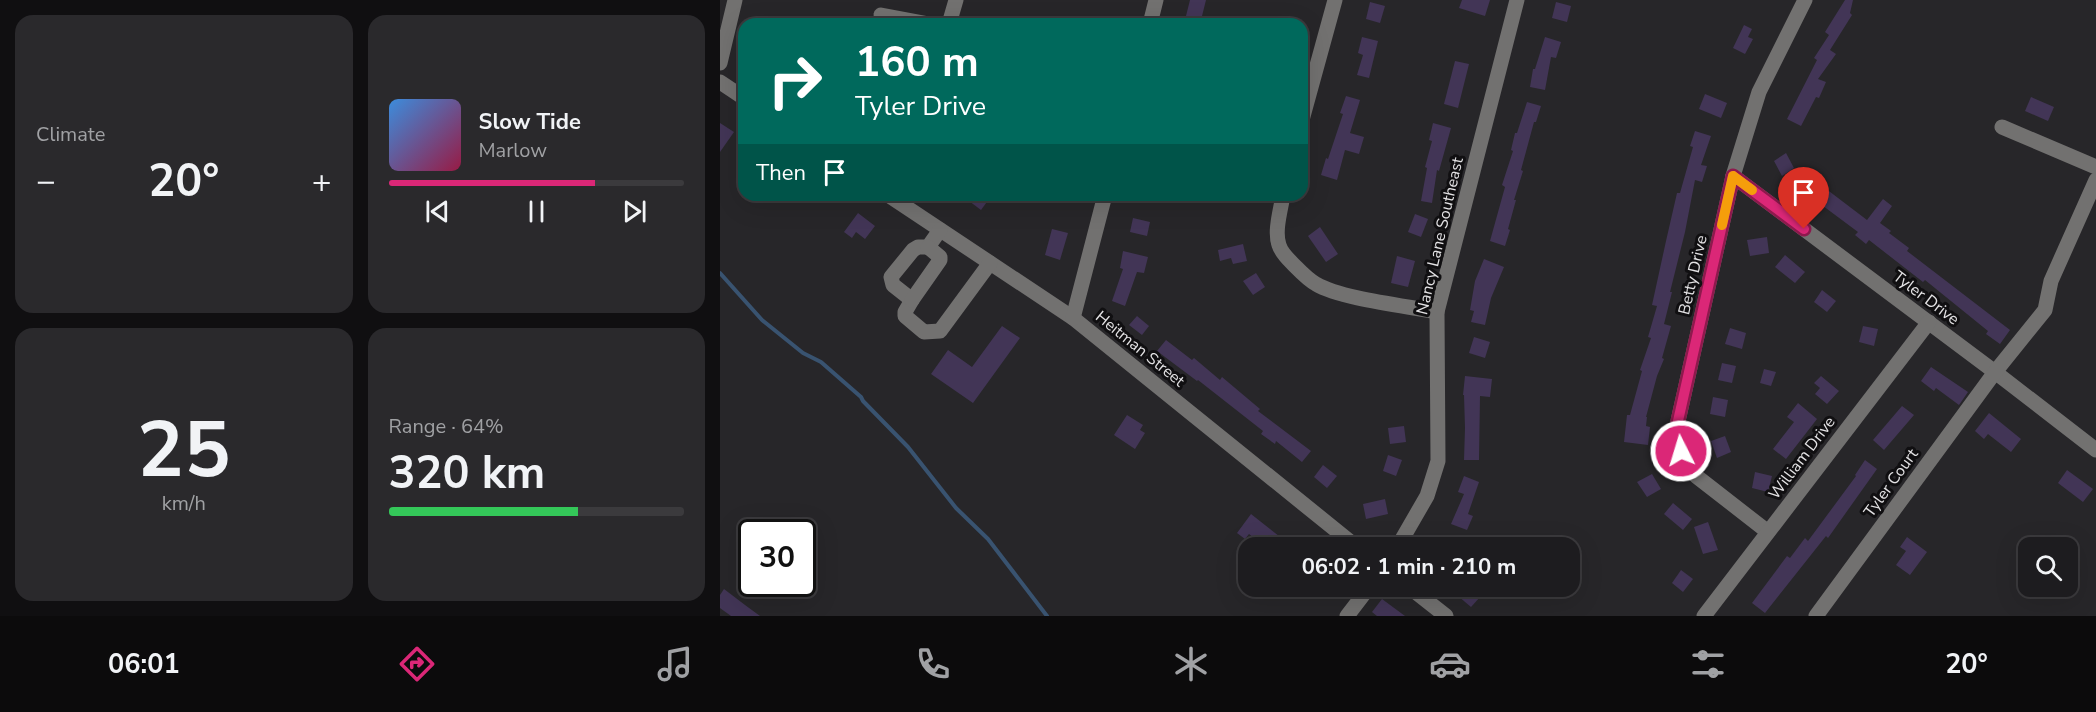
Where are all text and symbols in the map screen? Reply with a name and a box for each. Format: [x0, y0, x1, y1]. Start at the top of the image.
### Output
text: 160 m [855, 34, 979, 91]
icon: right [756, 42, 834, 120]
text: Tyler Drive [855, 88, 986, 125]
text: Slow Tide [479, 107, 581, 137]
text: Climate [36, 121, 105, 148]
text: Marlow [479, 137, 547, 164]
text: 20° [148, 151, 219, 212]
street label: Nancy Lane Southeast [1411, 155, 1469, 317]
icon: arrive [818, 156, 851, 189]
text: Then [756, 158, 806, 188]
text: − [36, 159, 56, 204]
text: + [312, 159, 332, 204]
pin [1778, 167, 1829, 229]
icon: arrive [1787, 176, 1820, 209]
icon: previous [421, 195, 454, 228]
icon: pause [520, 195, 553, 228]
icon: next [618, 195, 651, 228]
street label: Betty Drive [1673, 233, 1713, 317]
street label: Tyler Drive [1888, 266, 1964, 330]
street label: Heitman Street [1091, 306, 1190, 392]
text: 25 [137, 397, 231, 504]
street label: William Drive [1764, 412, 1840, 504]
text: Range · 64% [389, 413, 504, 440]
position arrow [1649, 419, 1713, 483]
text: 320 km [389, 443, 545, 504]
street label: Tyler Court [1859, 444, 1924, 522]
text: km/h [162, 490, 206, 517]
speed limit sign: 30 [738, 519, 816, 597]
map controls [2018, 537, 2078, 597]
button: search [2018, 537, 2078, 597]
text: 06:02 · 1 min · 210 m [1302, 552, 1516, 582]
icon: directions [396, 643, 438, 685]
icon: music [654, 643, 696, 685]
icon: phone [912, 643, 954, 685]
icon: climate [1170, 643, 1212, 685]
icon: car [1429, 643, 1471, 685]
icon: filters [1687, 643, 1729, 685]
text: 06:01 [108, 646, 180, 683]
text: 20° [1945, 646, 1988, 683]

